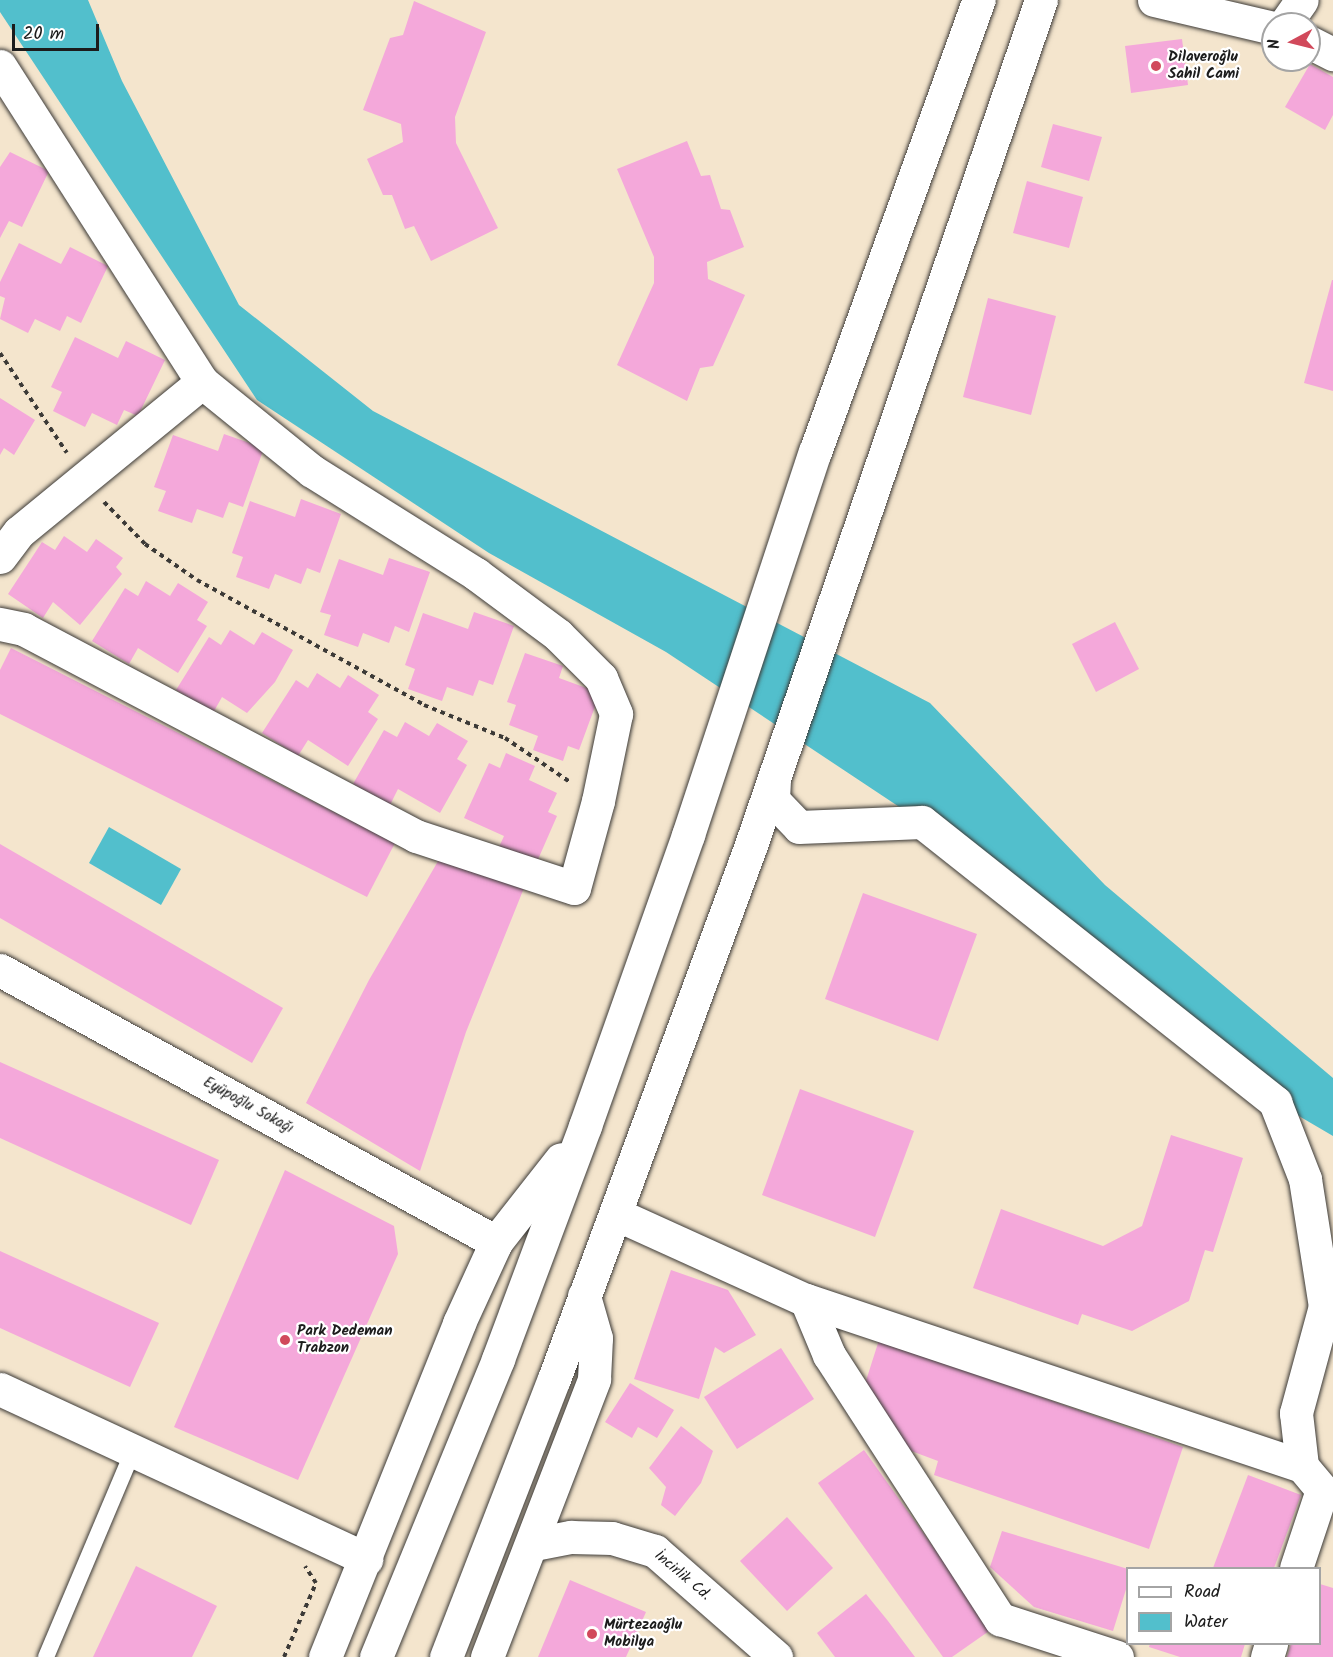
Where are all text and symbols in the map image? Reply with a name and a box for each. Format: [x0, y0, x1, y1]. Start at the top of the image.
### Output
scale bar [15, 12, 102, 50]
north arrow [1261, 12, 1321, 72]
text: 20 m [23, 20, 64, 49]
text: N [1262, 37, 1288, 51]
place label: Dilaveroğlu Sahil Cami [1168, 48, 1239, 83]
marker: Dilaveroğlu Sahil Cami [1149, 59, 1163, 73]
street label: Eyüpoğlu Sokağı [200, 1074, 296, 1138]
place label: Park Dedeman Trabzon [297, 1322, 392, 1357]
marker: Park Dedeman Trabzon [278, 1333, 292, 1347]
street label: İncirlik Cd. [650, 1547, 714, 1605]
legend [1126, 1567, 1321, 1645]
text: Road [1184, 1578, 1220, 1607]
text: Water [1184, 1608, 1228, 1637]
place label: Mürtezaoğlu Mobilya [604, 1616, 682, 1651]
marker: Mürtezaoğlu Mobilya [585, 1627, 599, 1641]

